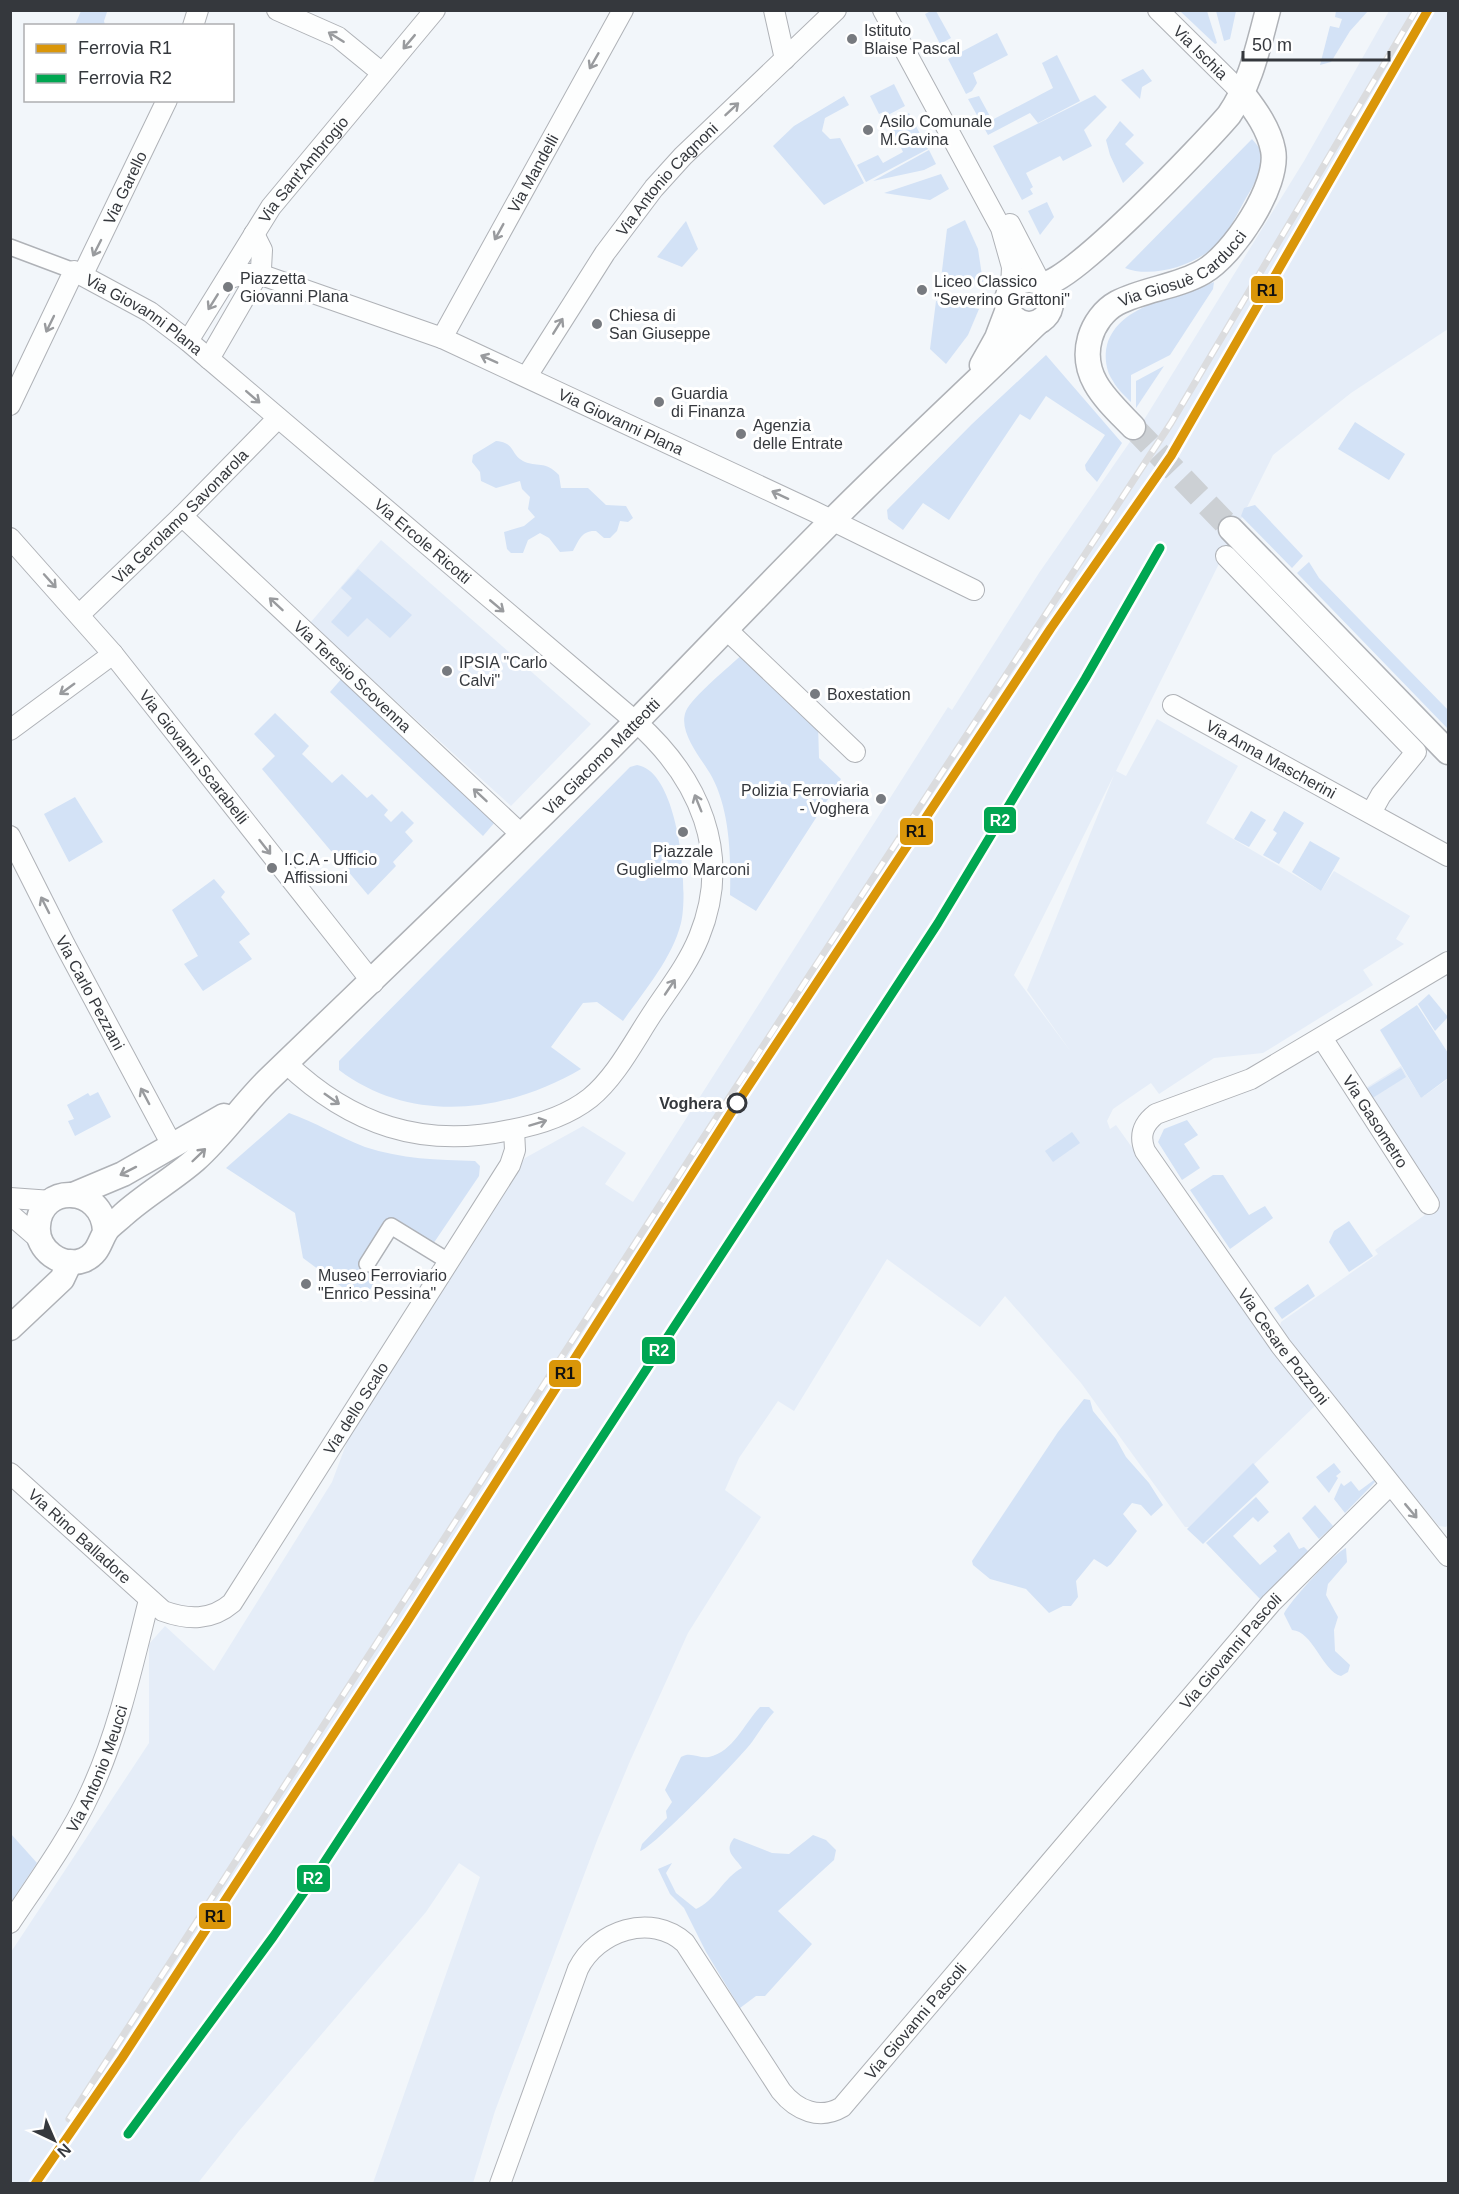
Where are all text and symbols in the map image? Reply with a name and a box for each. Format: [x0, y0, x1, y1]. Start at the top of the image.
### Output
place label: Istituto Blaise Pascal [864, 22, 960, 57]
street label: Via Ischia [1170, 22, 1231, 83]
legend [24, 24, 234, 102]
scale bar [1243, 24, 1388, 62]
one-way arrow [328, 30, 345, 42]
marker: Istituto Blaise Pascal [845, 32, 859, 46]
one-way arrow [402, 34, 416, 49]
text: 50 m [1252, 35, 1292, 55]
text: Ferrovia R1 [78, 38, 172, 58]
one-way arrow [587, 52, 599, 69]
text: Ferrovia R2 [78, 68, 172, 88]
one-way arrow [724, 103, 739, 117]
street label: Via Sant'Ambrogio [255, 113, 352, 226]
place label: Asilo Comunale M.Gavina [880, 113, 992, 148]
street label: Via Antonio Cagnoni [613, 120, 721, 239]
marker: Asilo Comunale M.Gavina [861, 123, 875, 137]
street label: Via Mandelli [505, 131, 562, 216]
street label: Via Garello [100, 148, 150, 227]
one-way arrow [493, 223, 505, 240]
street label: Via Giosuè Carducci [1116, 227, 1250, 310]
one-way arrow [90, 239, 102, 257]
place label: Piazzetta Giovanni Plana [240, 270, 349, 305]
street label: Via Giovanni Plana [83, 271, 206, 358]
place label: Liceo Classico "Severino Grattoni" [934, 273, 1070, 308]
line badge: R1 [1250, 275, 1284, 304]
marker: Piazzetta Giovanni Plana [221, 280, 235, 294]
text: R1 [1257, 282, 1277, 299]
marker: Liceo Classico "Severino Grattoni" [915, 283, 929, 297]
one-way arrow [206, 293, 218, 310]
place label: Chiesa di San Giuseppe [609, 307, 711, 342]
one-way arrow [43, 314, 55, 332]
marker: Chiesa di San Giuseppe [590, 317, 604, 331]
one-way arrow [553, 318, 565, 335]
one-way arrow [480, 353, 499, 364]
street label: Via Giovanni Plana [556, 385, 686, 458]
place label: Guardia di Finanza [671, 385, 745, 420]
one-way arrow [245, 390, 260, 404]
marker: Guardia di Finanza [652, 395, 666, 409]
place label: Agenzia delle Entrate [753, 417, 843, 452]
marker: Agenzia delle Entrate [734, 427, 748, 441]
street label: Via Gerolamo Savonarola [109, 446, 252, 587]
one-way arrow [771, 489, 789, 501]
street label: Via Ercole Ricotti [371, 495, 474, 587]
one-way arrow [43, 573, 57, 588]
one-way arrow [269, 597, 284, 611]
one-way arrow [489, 599, 504, 613]
street label: Via Teresio Scovenna [290, 617, 414, 736]
place label: IPSIA "Carlo Calvi" [459, 654, 547, 689]
marker: IPSIA "Carlo Calvi" [440, 664, 454, 678]
one-way arrow [60, 683, 76, 696]
place label: Boxestation [827, 686, 911, 703]
street label: Via Giovanni Scarabelli [136, 687, 252, 827]
marker: Boxestation [808, 687, 822, 701]
street label: Via Giacomo Matteotti [540, 695, 663, 818]
street label: Via Anna Mascherini [1203, 717, 1339, 802]
place label: Polizia Ferroviaria - Voghera [741, 782, 869, 817]
one-way arrow [472, 788, 487, 802]
marker: Polizia Ferroviaria - Voghera [874, 792, 888, 806]
one-way arrow [692, 795, 703, 813]
line badge: R2 [983, 806, 1017, 834]
text: R2 [990, 812, 1010, 829]
line badge: R1 [899, 817, 934, 846]
text: R1 [906, 823, 926, 840]
marker: Piazzale Guglielmo Marconi [676, 825, 690, 839]
one-way arrow [259, 838, 272, 854]
place label: Piazzale Guglielmo Marconi [616, 843, 750, 878]
place label: I.C.A - Ufficio Affissioni [284, 851, 377, 886]
marker: I.C.A - Ufficio Affissioni [265, 861, 279, 875]
one-way arrow [39, 896, 50, 914]
street label: Via Carlo Pezzani [53, 933, 127, 1053]
one-way arrow [664, 979, 676, 996]
street label: Via Gasometro [1339, 1072, 1411, 1171]
one-way arrow [139, 1088, 151, 1105]
one-way arrow [324, 1093, 340, 1105]
marker: Voghera [727, 1093, 747, 1113]
place label: Voghera [659, 1095, 722, 1112]
one-way arrow [528, 1117, 547, 1128]
one-way arrow [192, 1148, 207, 1162]
one-way arrow [120, 1165, 138, 1177]
place label: Museo Ferroviario "Enrico Pessina" [318, 1267, 447, 1302]
marker: Museo Ferroviario "Enrico Pessina" [299, 1277, 313, 1291]
street label: Via Cesare Pozzoni [1235, 1285, 1332, 1408]
line badge: R2 [641, 1336, 676, 1365]
text: R2 [649, 1342, 669, 1359]
street label: Via dello Scalo [321, 1359, 392, 1458]
line badge: R1 [548, 1359, 582, 1388]
text: R1 [555, 1365, 575, 1382]
street label: Via Rino Balladore [25, 1486, 134, 1587]
one-way arrow [1405, 1503, 1418, 1519]
street label: Via Giovanni Pascoli [1177, 1590, 1285, 1713]
street label: Via Antonio Meucci [63, 1703, 130, 1835]
line badge: R2 [296, 1864, 331, 1893]
text: R2 [303, 1870, 323, 1887]
line badge: R1 [198, 1902, 232, 1930]
text: R1 [205, 1908, 225, 1925]
street label: Via Giovanni Pascoli [862, 1960, 970, 2083]
north arrow [24, 2110, 84, 2170]
text: N [54, 2140, 74, 2161]

